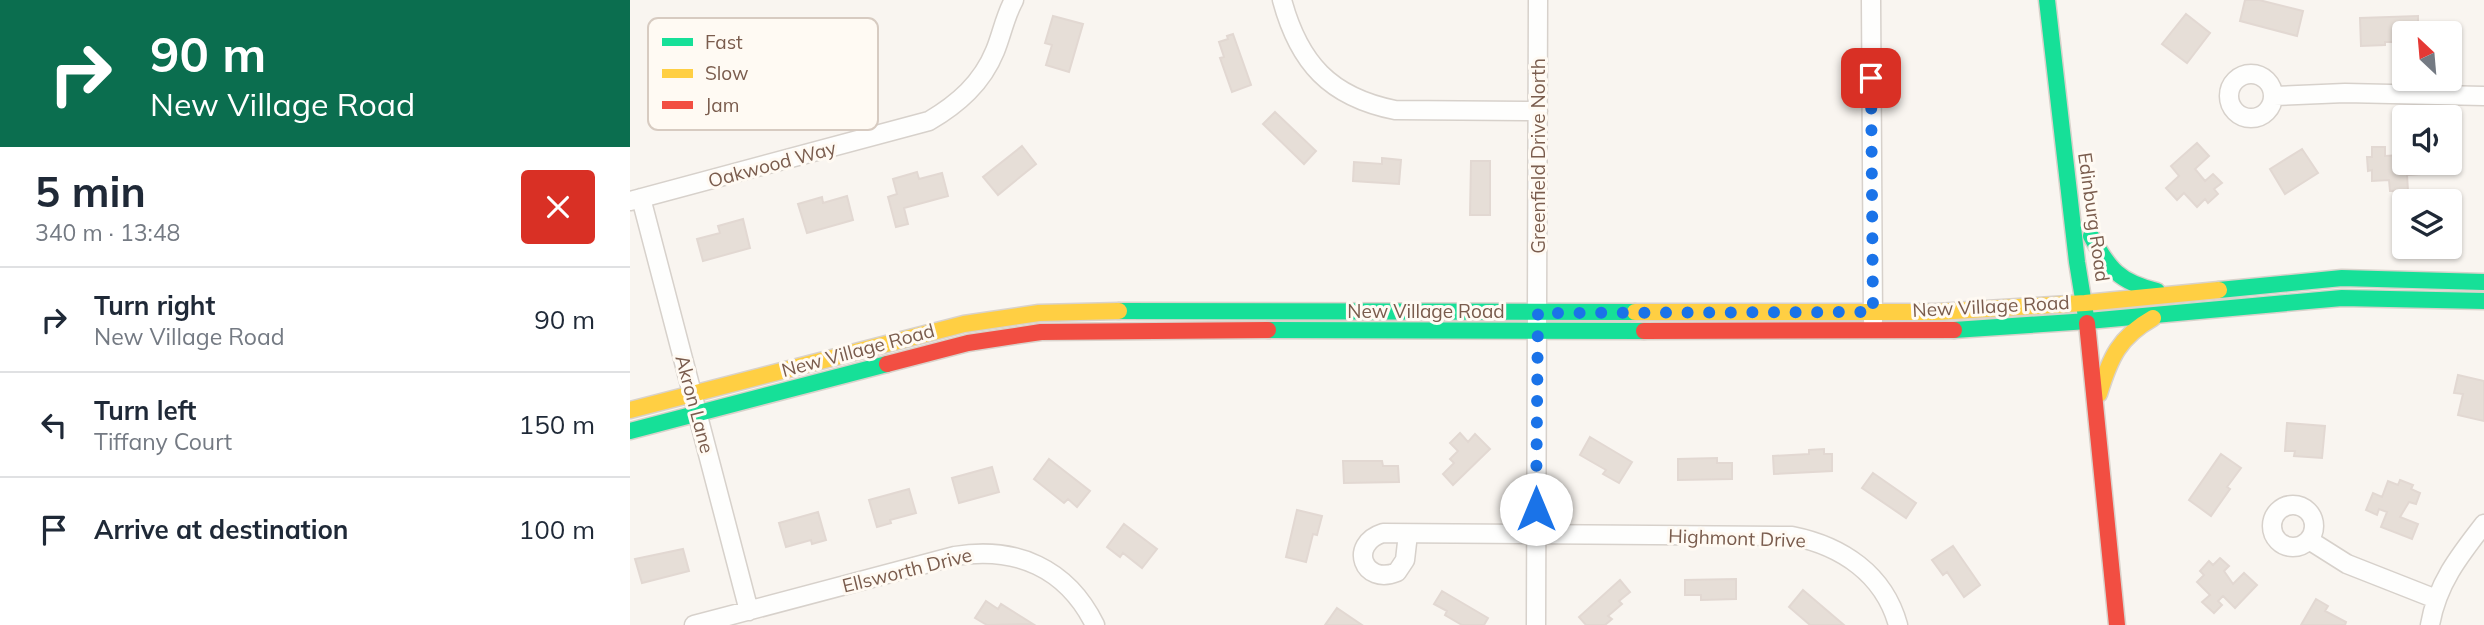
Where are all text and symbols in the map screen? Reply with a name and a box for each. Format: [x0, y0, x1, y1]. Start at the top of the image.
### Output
legend [648, 18, 878, 130]
north arrow [2392, 21, 2462, 91]
map controls [2392, 21, 2462, 259]
text: 90 m [150, 23, 266, 84]
icon: right [35, 28, 126, 119]
text: Fast [705, 30, 743, 54]
pin [1841, 48, 1901, 108]
street label: Greenfield Drive North [1526, 58, 1550, 254]
icon: arrive [1852, 59, 1890, 97]
text: Slow [705, 61, 749, 85]
text: New Village Road [150, 84, 415, 124]
text: Jam [705, 93, 739, 117]
button: sound [2392, 105, 2462, 175]
street label: Oakwood Way [705, 135, 839, 193]
street label: Edinburg Road [2073, 151, 2115, 283]
text: 5 min [35, 165, 146, 218]
button: close [521, 170, 595, 244]
button: layers [2392, 189, 2462, 259]
text: 340 m · 13:48 [35, 218, 180, 247]
text: Turn right [94, 289, 215, 322]
street label: New Village Road [1912, 290, 2070, 322]
street label: New Village Road [1347, 299, 1505, 323]
icon: right [35, 301, 73, 339]
text: 90 m [534, 303, 595, 336]
street label: New Village Road [779, 318, 937, 382]
text: New Village Road [94, 322, 285, 351]
street label: Akron Lane [670, 352, 720, 456]
text: Turn left [94, 394, 196, 427]
icon: left [35, 406, 73, 444]
text: 150 m [519, 408, 595, 441]
text: Tiffany Court [94, 427, 232, 456]
position arrow [1499, 472, 1573, 546]
icon: arrive [35, 511, 73, 549]
text: Arrive at destination [94, 513, 349, 546]
text: 100 m [519, 513, 595, 546]
street label: Highmont Drive [1668, 524, 1806, 552]
street label: Ellsworth Drive [840, 542, 974, 598]

